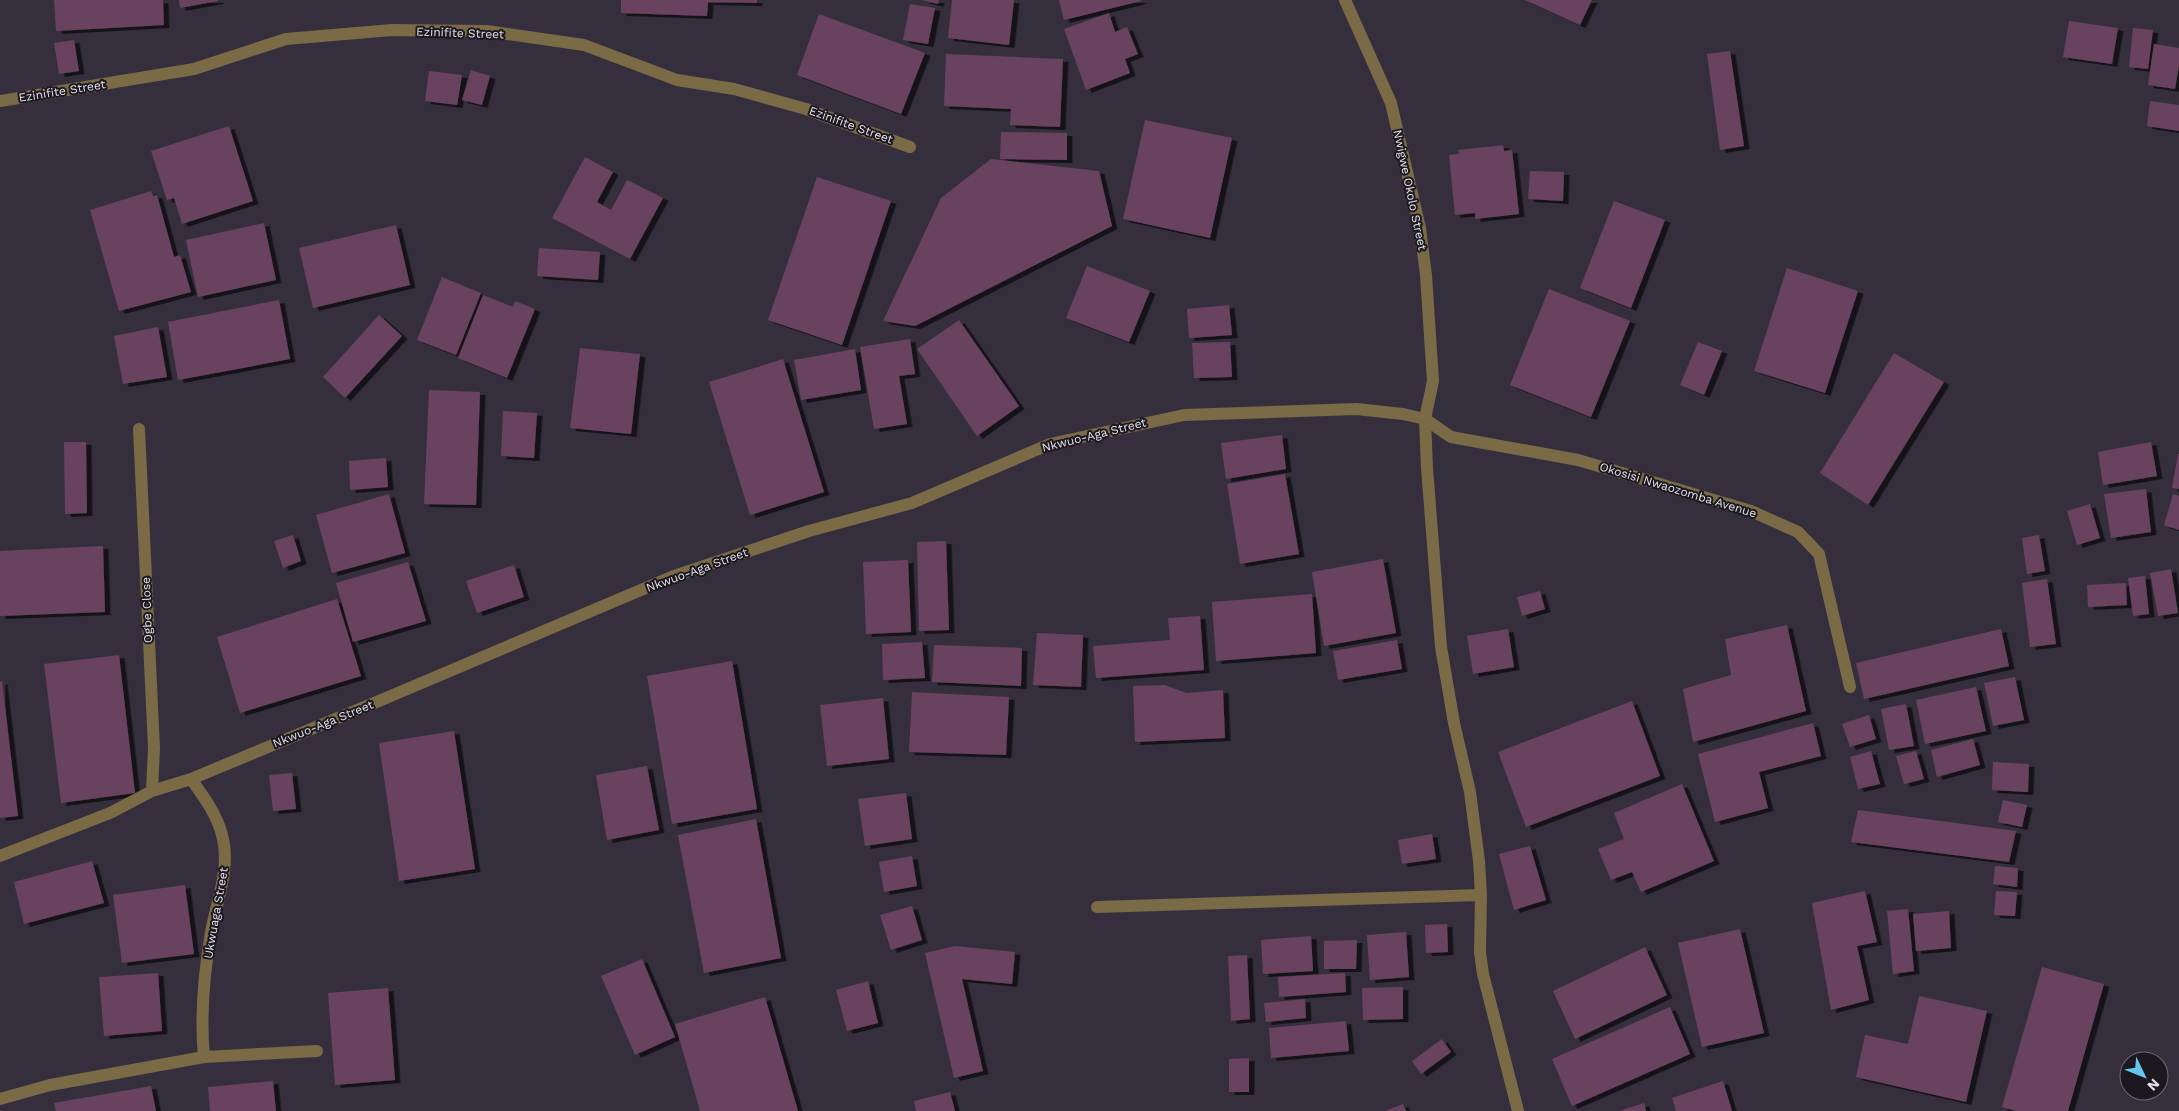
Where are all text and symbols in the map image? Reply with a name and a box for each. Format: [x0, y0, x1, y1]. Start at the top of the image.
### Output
street label: Ezinifite Street [416, 24, 504, 42]
street label: Ezinifite Street [17, 77, 107, 105]
street label: Ezinifite Street [807, 103, 895, 147]
street label: Nwigwe Okolo Street [1390, 128, 1430, 252]
street label: Nkwuo-Aga Street [1040, 415, 1148, 455]
street label: Okosisi Nwaozomba Avenue [1598, 459, 1758, 521]
street label: Nkwuo-Aga Street [644, 545, 750, 595]
street label: Ogbe Close [139, 577, 155, 643]
street label: Nkwuo-Aga Street [271, 697, 375, 751]
street label: Ukwuaga Street [201, 866, 231, 960]
north arrow [2119, 1051, 2169, 1101]
text: N [2144, 1076, 2163, 1094]

